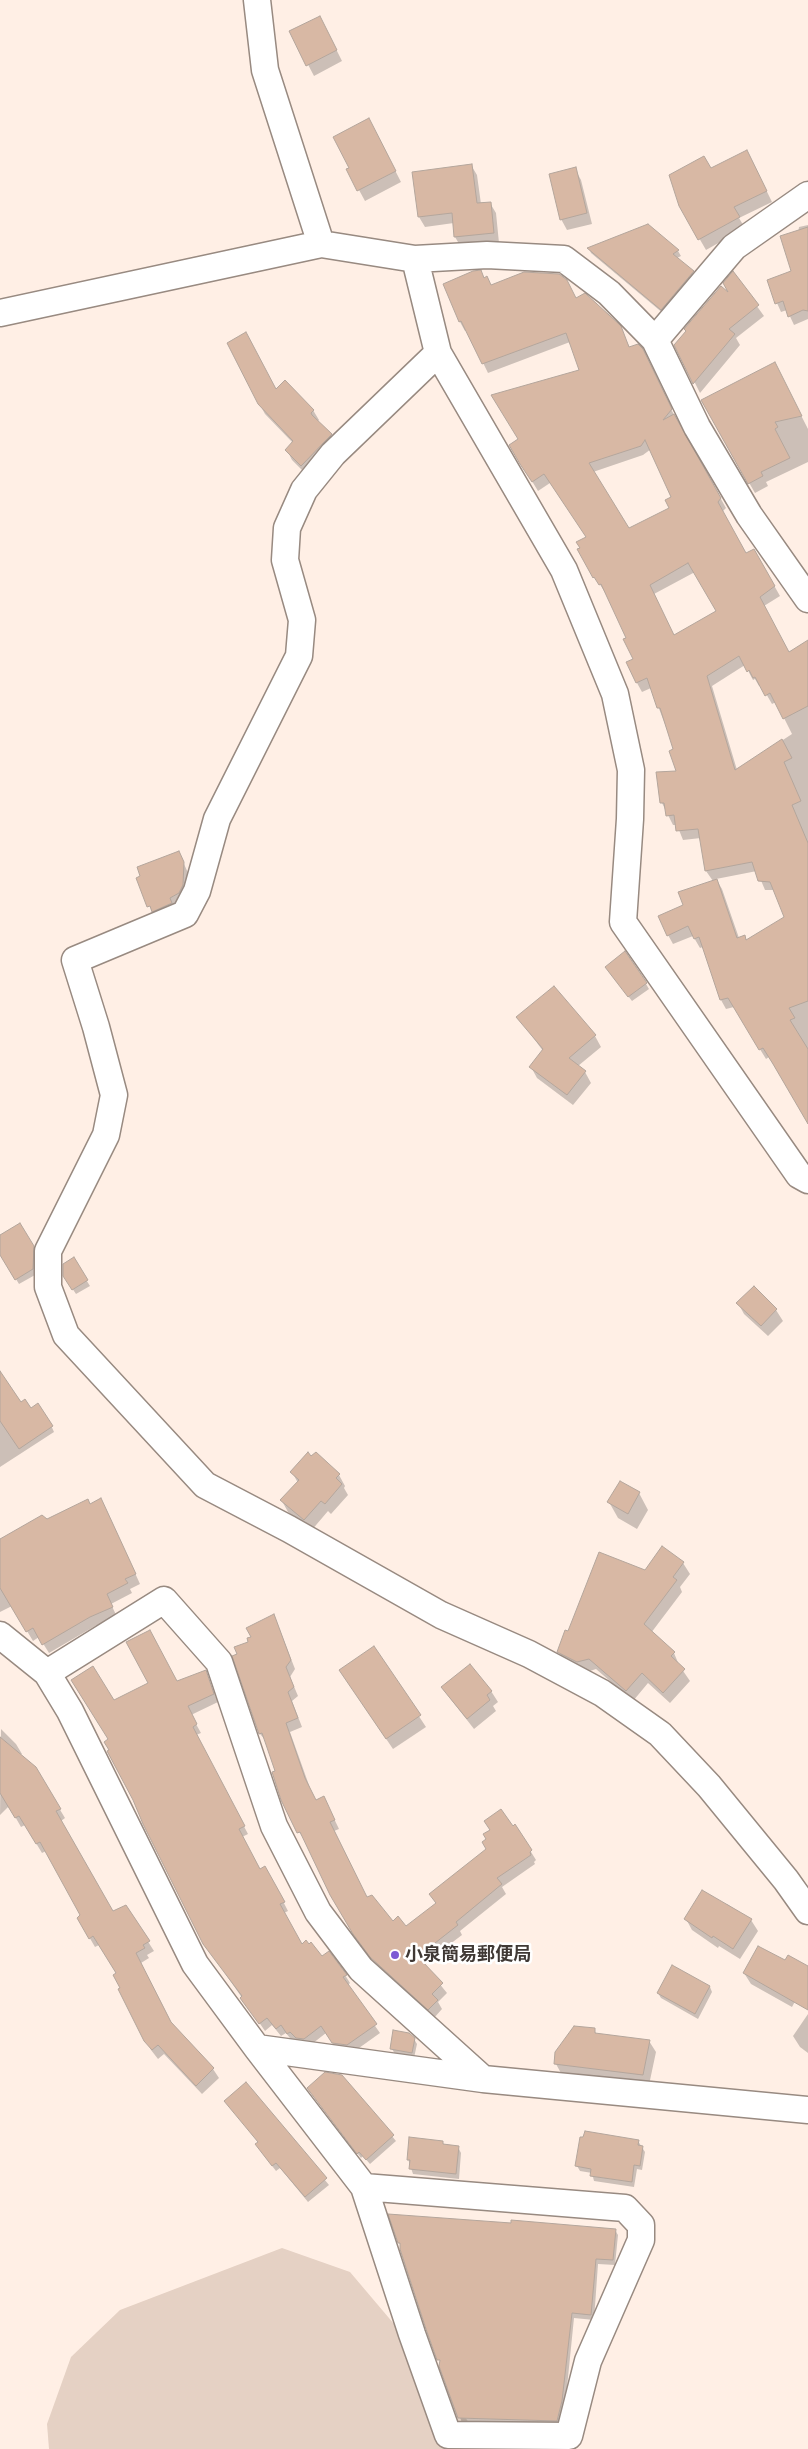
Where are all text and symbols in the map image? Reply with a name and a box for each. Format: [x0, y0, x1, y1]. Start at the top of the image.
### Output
place label: 小泉簡易郵便局 [405, 1944, 531, 1966]
marker: 小泉簡易郵便局 [389, 1949, 401, 1961]

